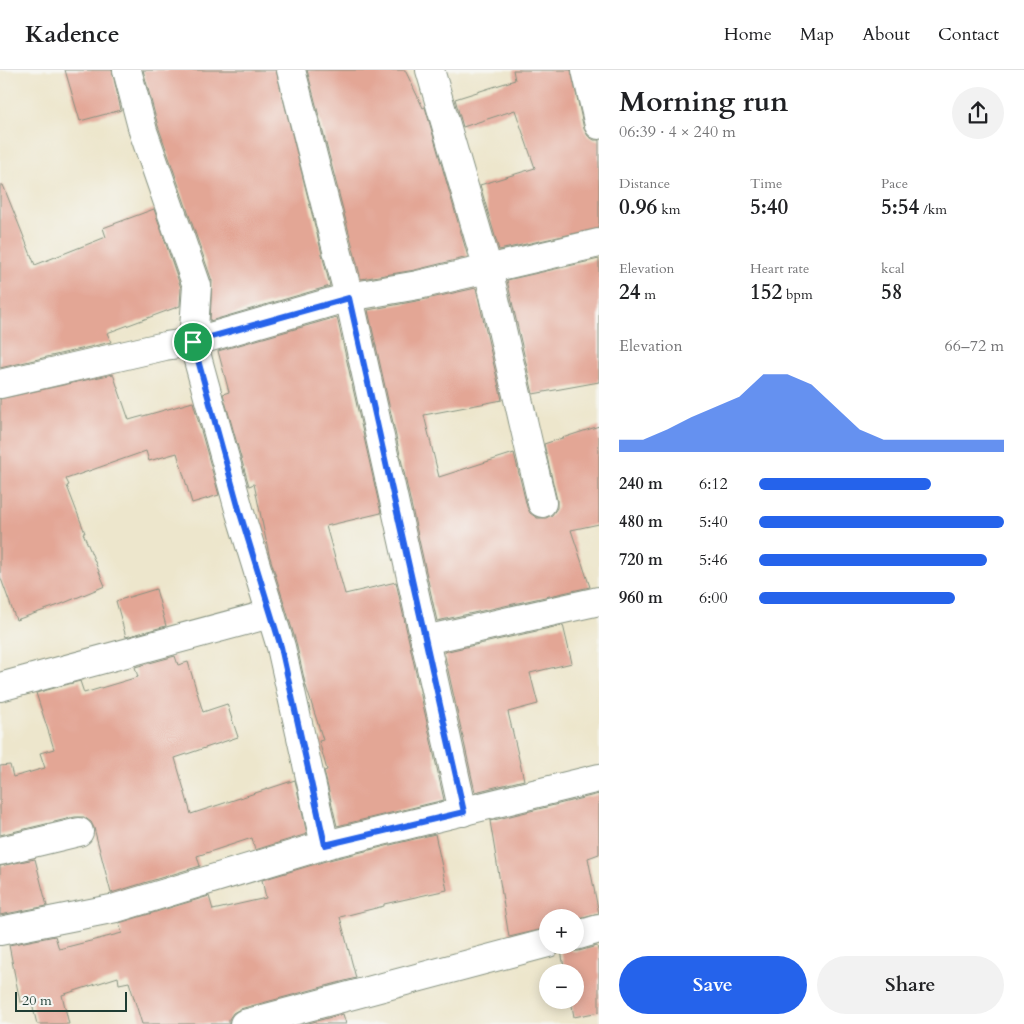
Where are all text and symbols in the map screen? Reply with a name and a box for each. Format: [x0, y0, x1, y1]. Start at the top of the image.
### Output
text: Kadence [25, 18, 120, 51]
text: Home [724, 22, 772, 47]
text: Map [800, 22, 834, 47]
text: About [862, 22, 910, 47]
text: Contact [938, 22, 999, 47]
text: Morning run [619, 83, 788, 121]
button: share [952, 87, 1004, 139]
text: 06:39 · 4 × 240 m [619, 121, 736, 143]
text: Distance [619, 174, 670, 193]
text: Time [750, 174, 782, 193]
text: Pace [881, 174, 908, 193]
text: 0.96 [619, 193, 657, 222]
text: 5:40 [750, 193, 788, 222]
text: 5:54 [881, 193, 919, 222]
text: km [657, 200, 680, 219]
text: /km [919, 200, 947, 219]
text: Elevation [619, 259, 675, 278]
text: Heart rate [750, 259, 809, 278]
text: kcal [881, 259, 905, 278]
text: 24 [619, 278, 641, 307]
text: 152 [750, 278, 782, 307]
text: 58 [881, 278, 903, 307]
text: m [641, 285, 656, 304]
text: bpm [782, 285, 813, 304]
pin [172, 321, 214, 363]
icon: arrive [179, 328, 207, 356]
text: Elevation [619, 335, 683, 357]
text: 66–72 m [945, 335, 1004, 357]
text: 240 m [619, 473, 663, 495]
text: 6:12 [699, 473, 728, 495]
text: 480 m [619, 511, 663, 533]
text: 5:40 [699, 511, 728, 533]
text: 720 m [619, 549, 663, 571]
text: 5:46 [699, 549, 728, 571]
text: 960 m [619, 587, 663, 609]
text: 6:00 [699, 587, 728, 609]
map controls [539, 909, 584, 1009]
button: + [539, 909, 584, 954]
button: Save [619, 956, 807, 1014]
button: Share [817, 956, 1004, 1014]
button: − [539, 964, 584, 1009]
scale bar [15, 989, 128, 1012]
text: 20 m [22, 991, 52, 1010]

